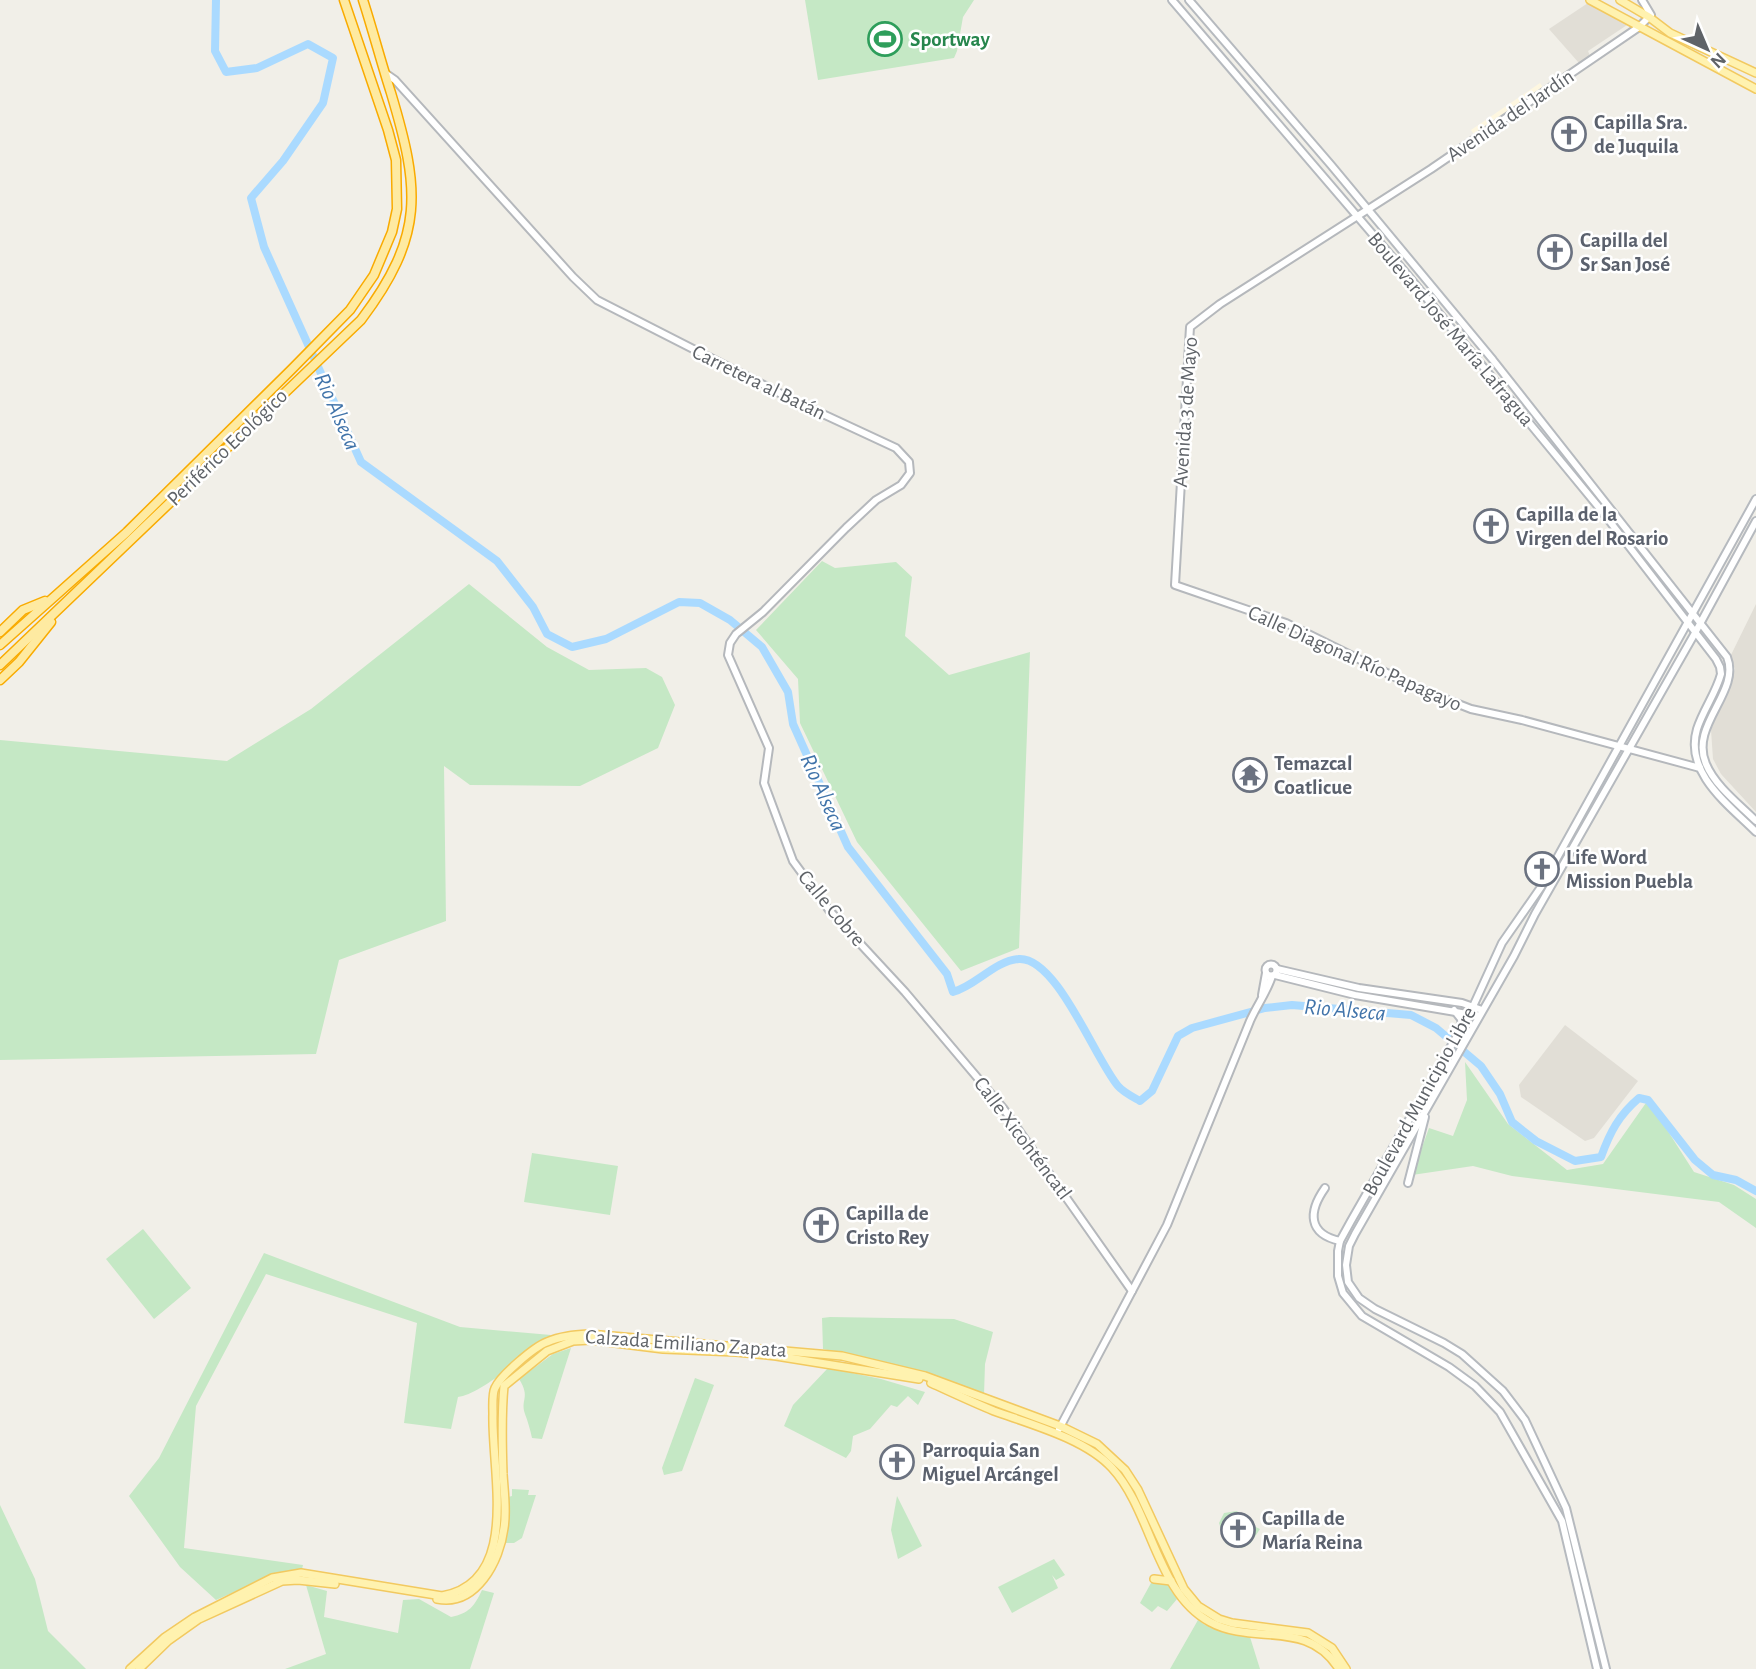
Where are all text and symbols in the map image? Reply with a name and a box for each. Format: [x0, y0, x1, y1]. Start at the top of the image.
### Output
north arrow [1672, 14, 1742, 84]
sports icon: Sportway [866, 20, 904, 58]
place label: Sportway [910, 29, 990, 50]
text: N [1706, 49, 1729, 72]
street label: Avenida del Jardín [1443, 65, 1578, 166]
place label: Capilla Sra. de Juquila [1594, 112, 1688, 157]
church icon: Capilla Sra. de Juquila [1550, 115, 1588, 153]
street label: Boulevard José María Lafragua [1364, 228, 1538, 430]
place label: Capilla del Sr San José [1580, 230, 1670, 275]
church icon: Capilla del Sr San José [1536, 233, 1574, 271]
street label: Avenida 3 de Mayo [1170, 336, 1201, 488]
street label: Carretera al Batán [689, 341, 829, 424]
water label: Rio Alseca [309, 370, 364, 454]
street label: Periférico Ecológico [163, 385, 292, 510]
place label: Capilla de la Virgen del Rosario [1516, 504, 1668, 549]
church icon: Capilla de la Virgen del Rosario [1472, 507, 1510, 545]
street label: Calle Diagonal Río Papagayo [1245, 602, 1465, 715]
water label: Rio Alseca [795, 751, 850, 835]
place label: Temazcal Coatlicue [1274, 753, 1352, 798]
temple icon: Temazcal Coatlicue [1231, 756, 1269, 794]
place label: Life Word Mission Puebla [1566, 847, 1693, 892]
church icon: Life Word Mission Puebla [1523, 850, 1561, 888]
street label: Calle Cobre [794, 866, 869, 950]
water label: Rio Alseca [1303, 995, 1387, 1026]
street label: Boulevard Municipio Libre [1359, 1003, 1480, 1199]
street label: Calle Xicohténcatl [970, 1073, 1075, 1203]
place label: Capilla de Cristo Rey [846, 1203, 929, 1248]
church icon: Capilla de Cristo Rey [802, 1206, 840, 1244]
street label: Calzada Emiliano Zapata [585, 1326, 788, 1361]
place label: Parroquia San Miguel Arcángel [922, 1440, 1059, 1485]
church icon: Parroquia San Miguel Arcángel [878, 1443, 916, 1481]
place label: Capilla de María Reina [1262, 1508, 1363, 1553]
church icon: Capilla de María Reina [1219, 1511, 1257, 1549]

